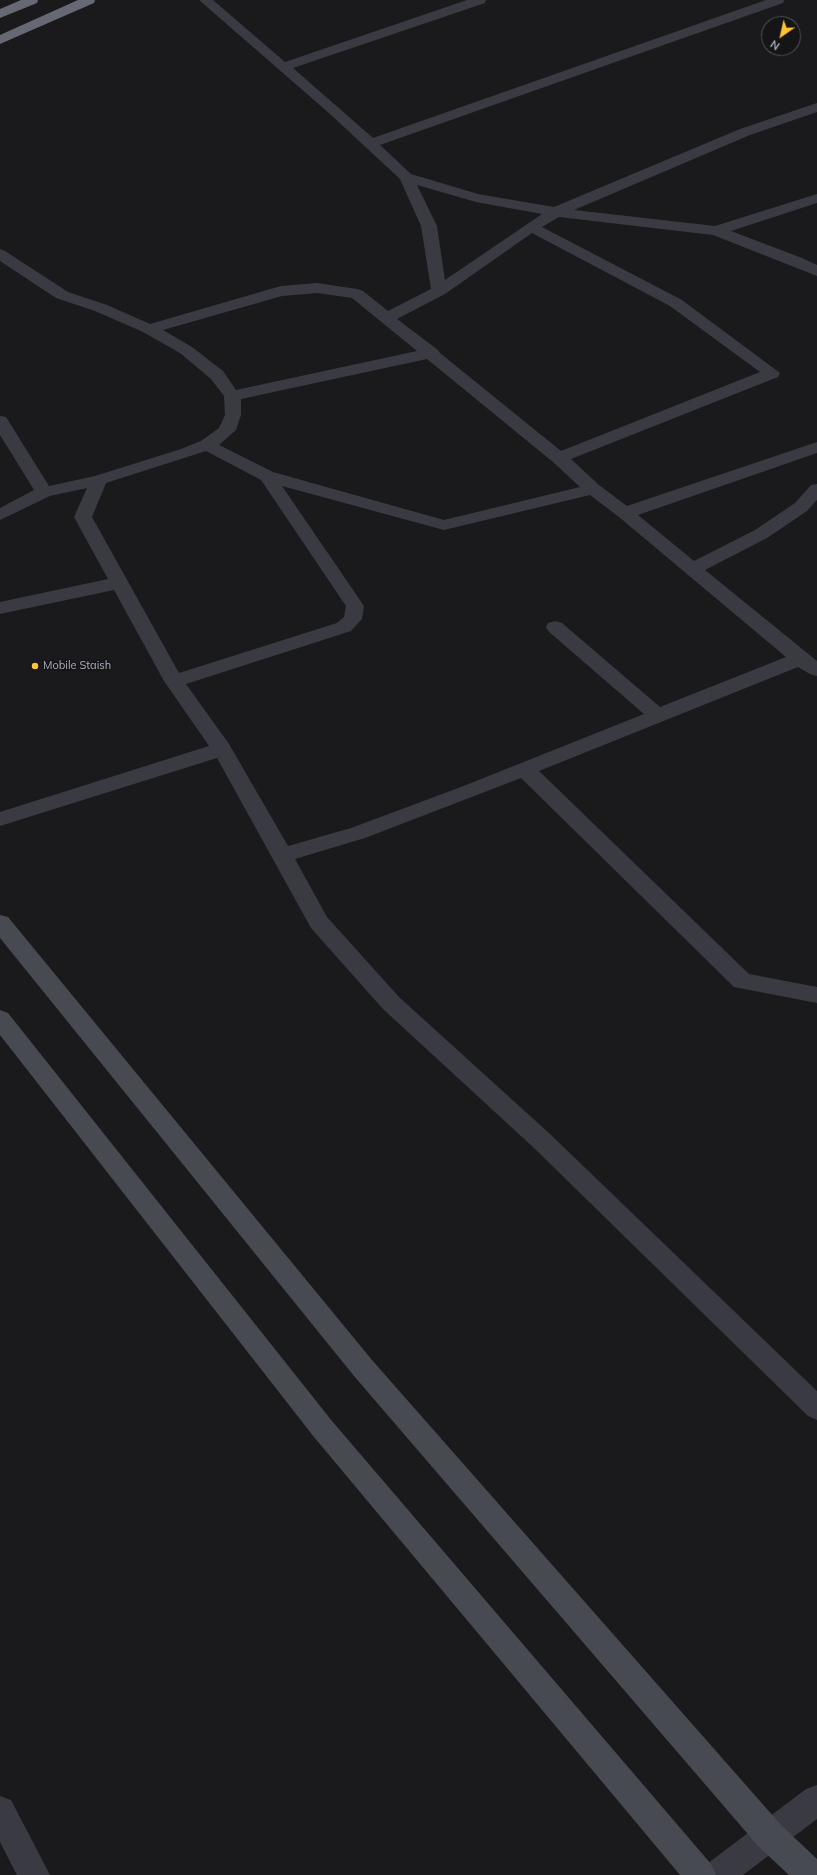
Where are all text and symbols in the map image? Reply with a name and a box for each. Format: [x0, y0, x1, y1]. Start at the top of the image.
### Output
north arrow [761, 16, 801, 56]
text: N [767, 37, 782, 53]
place label: Mobile Staish [43, 659, 111, 673]
marker: Mobile Staish [30, 661, 40, 671]

